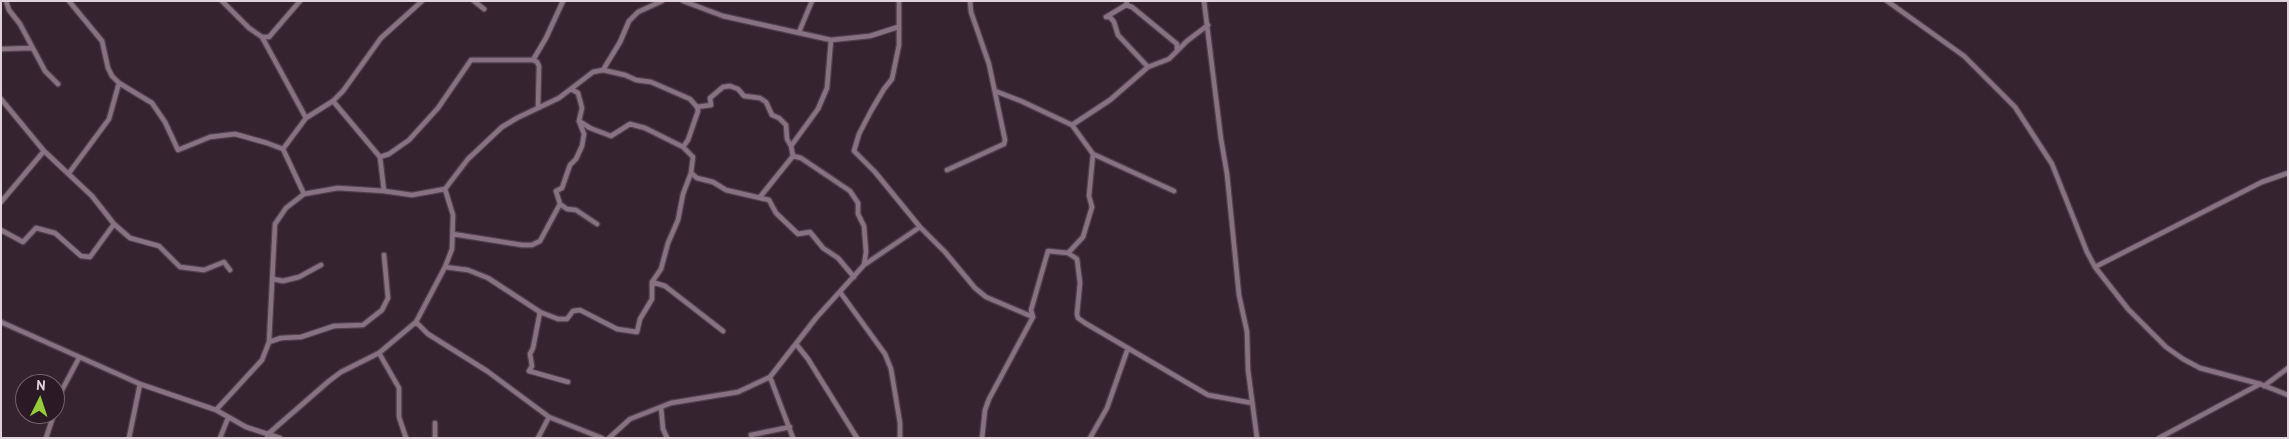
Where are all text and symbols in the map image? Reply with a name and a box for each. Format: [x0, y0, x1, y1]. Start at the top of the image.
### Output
north arrow [15, 374, 65, 424]
text: N [36, 376, 46, 394]

